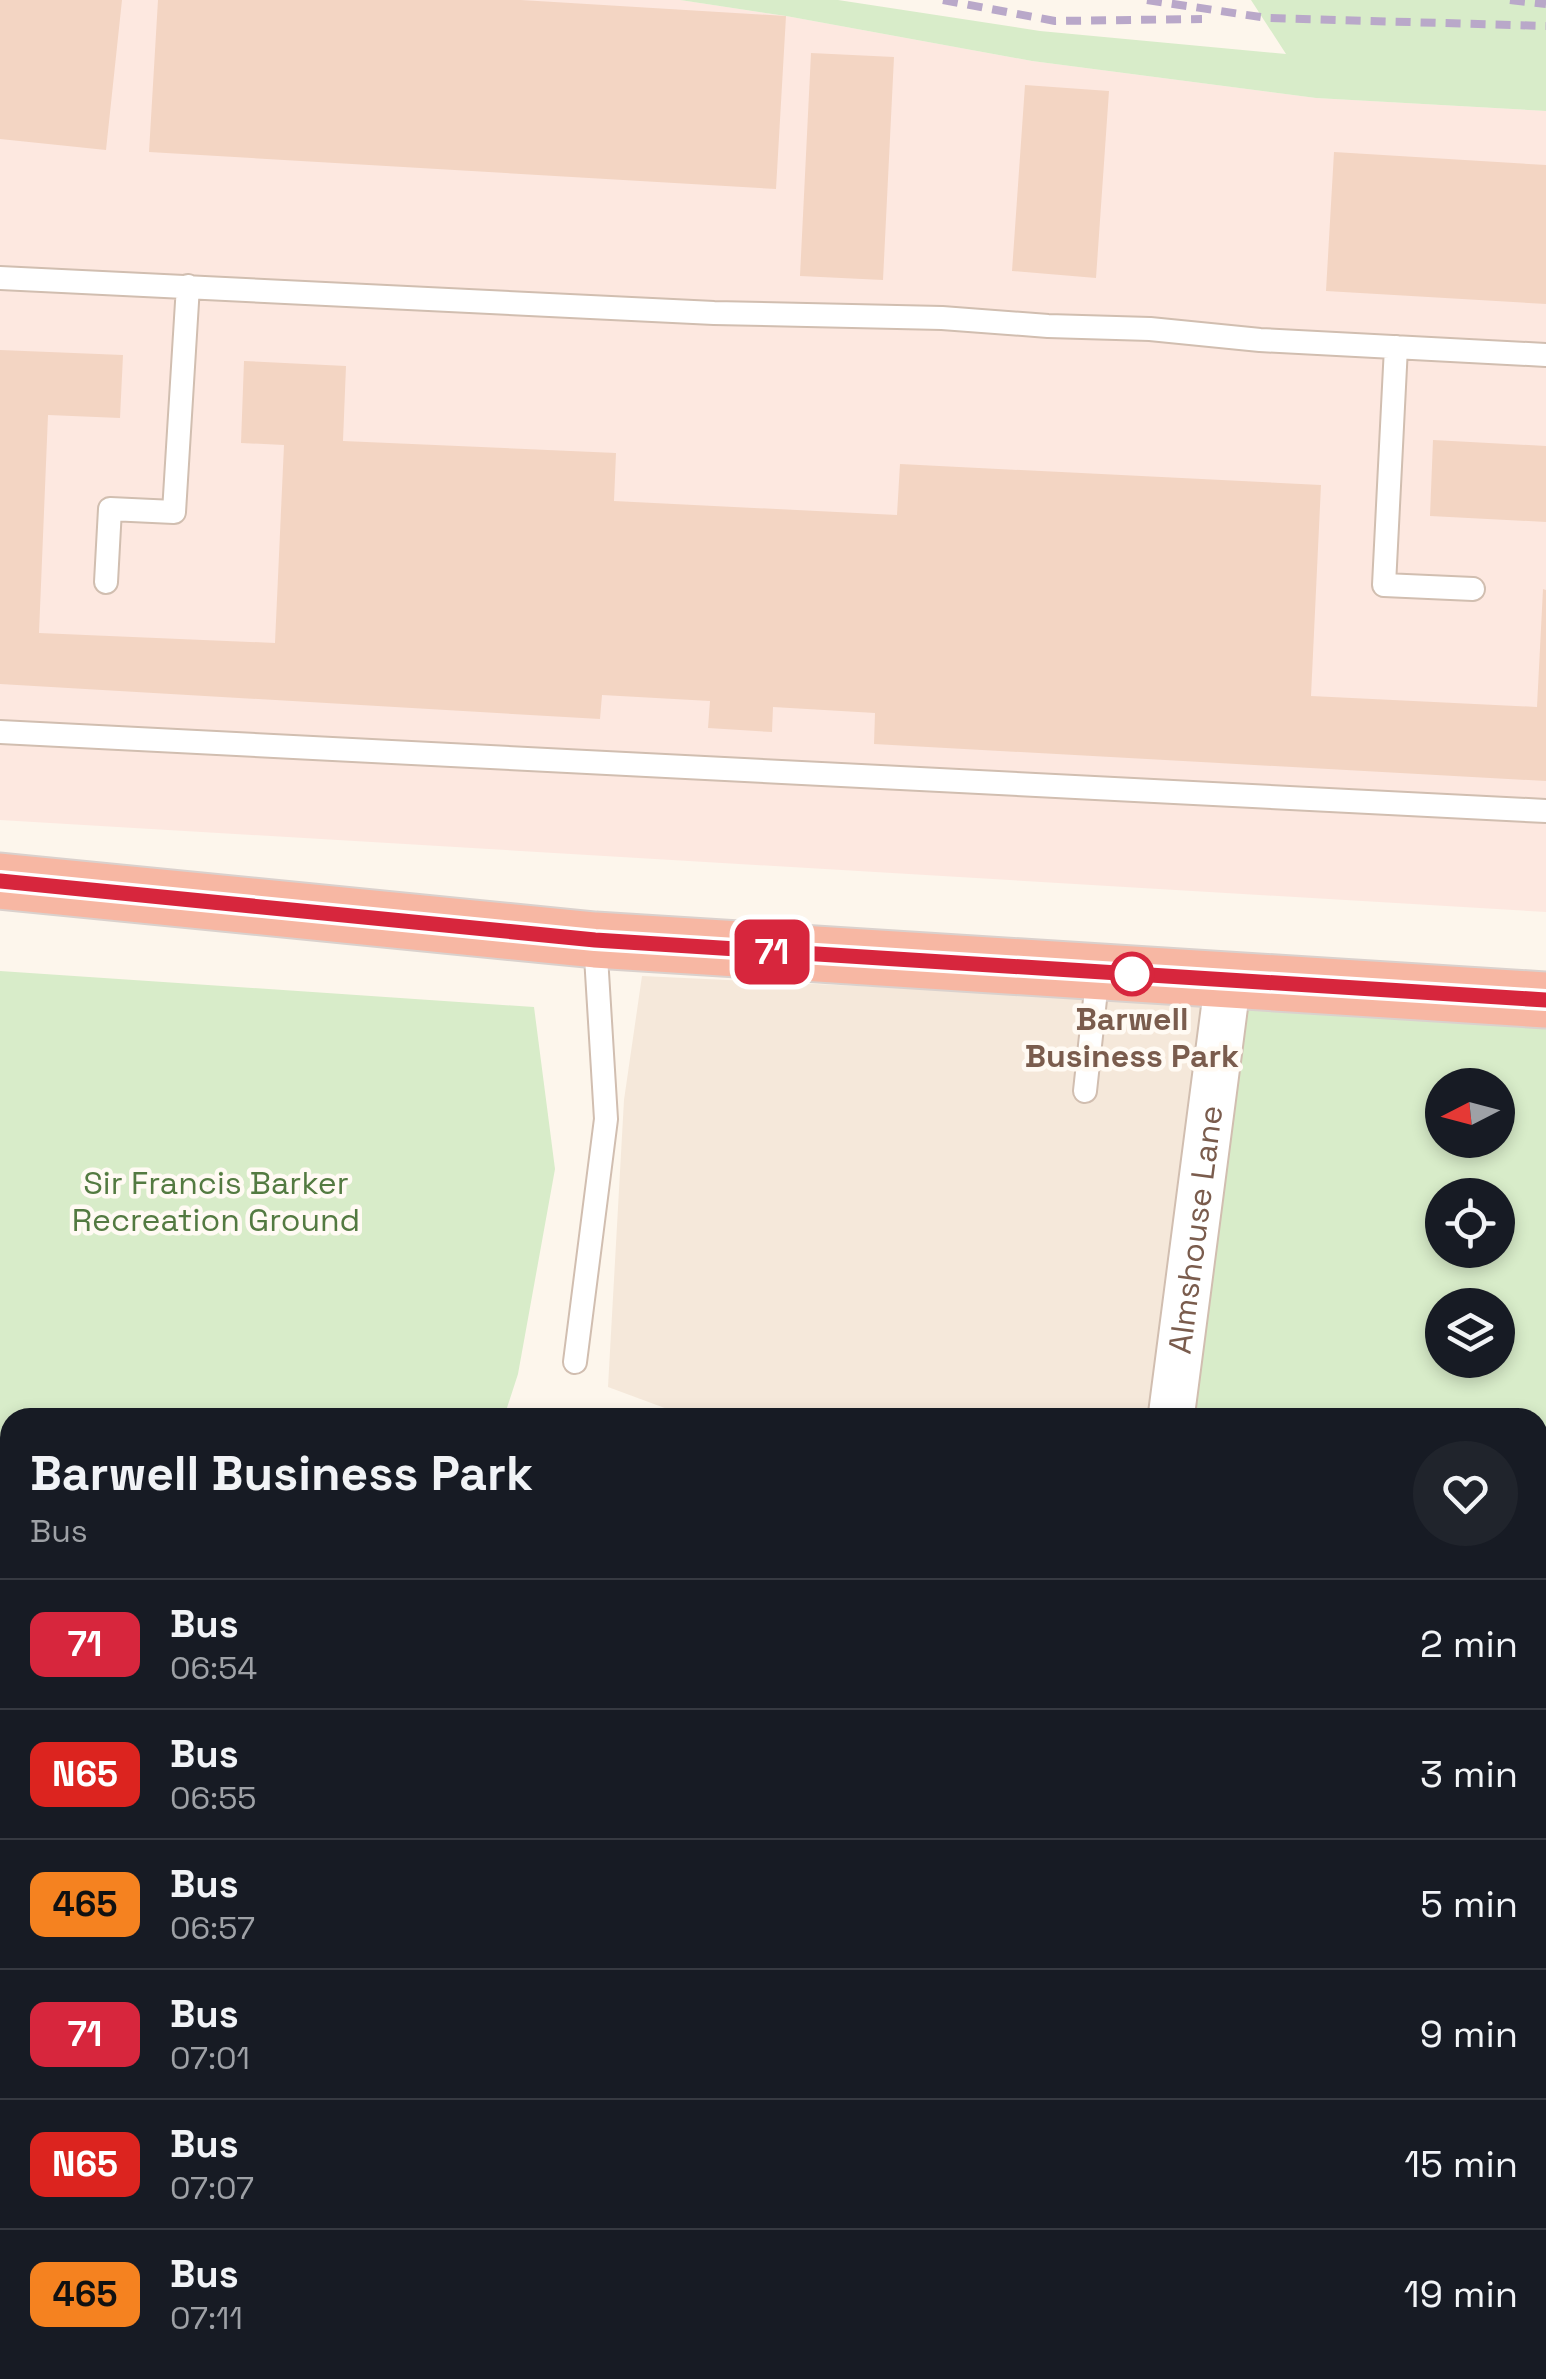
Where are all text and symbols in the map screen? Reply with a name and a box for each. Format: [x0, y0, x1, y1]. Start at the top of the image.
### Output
line badge: 71 [727, 920, 817, 984]
text: 71 [755, 930, 789, 974]
marker: Barwell Business Park [1111, 953, 1153, 995]
place label: Barwell Business Park [1025, 999, 1239, 1076]
north arrow [1425, 1068, 1515, 1158]
map controls [1425, 1068, 1515, 1378]
street label: Almshouse Lane [1160, 1103, 1231, 1356]
park label: Sir Francis Barker Recreation Ground [72, 1163, 360, 1240]
button: locate [1425, 1178, 1515, 1268]
button: layers [1425, 1288, 1515, 1378]
button: heart [1413, 1441, 1518, 1546]
text: Barwell Business Park [30, 1443, 533, 1504]
text: Bus [30, 1511, 88, 1551]
text: Bus [170, 1600, 239, 1648]
text: 2 min [1420, 1620, 1518, 1668]
text: 71 [68, 1622, 102, 1666]
text: 06:54 [170, 1648, 257, 1688]
text: Bus [170, 1730, 239, 1778]
text: 3 min [1420, 1750, 1518, 1798]
text: N65 [52, 1752, 118, 1796]
text: 06:55 [170, 1778, 257, 1818]
text: Bus [170, 1860, 239, 1908]
text: 5 min [1420, 1880, 1518, 1928]
text: 465 [53, 1882, 117, 1926]
text: 06:57 [170, 1908, 255, 1948]
text: Bus [170, 1990, 239, 2038]
text: 9 min [1420, 2010, 1518, 2058]
text: 71 [68, 2012, 102, 2056]
text: 07:01 [170, 2038, 250, 2078]
text: Bus [170, 2120, 239, 2168]
text: 15 min [1404, 2140, 1518, 2188]
text: N65 [52, 2142, 118, 2186]
text: 07:07 [170, 2168, 254, 2208]
text: Bus [170, 2250, 239, 2298]
text: 19 min [1404, 2270, 1518, 2318]
text: 465 [53, 2272, 117, 2316]
text: 07:11 [170, 2298, 243, 2338]

